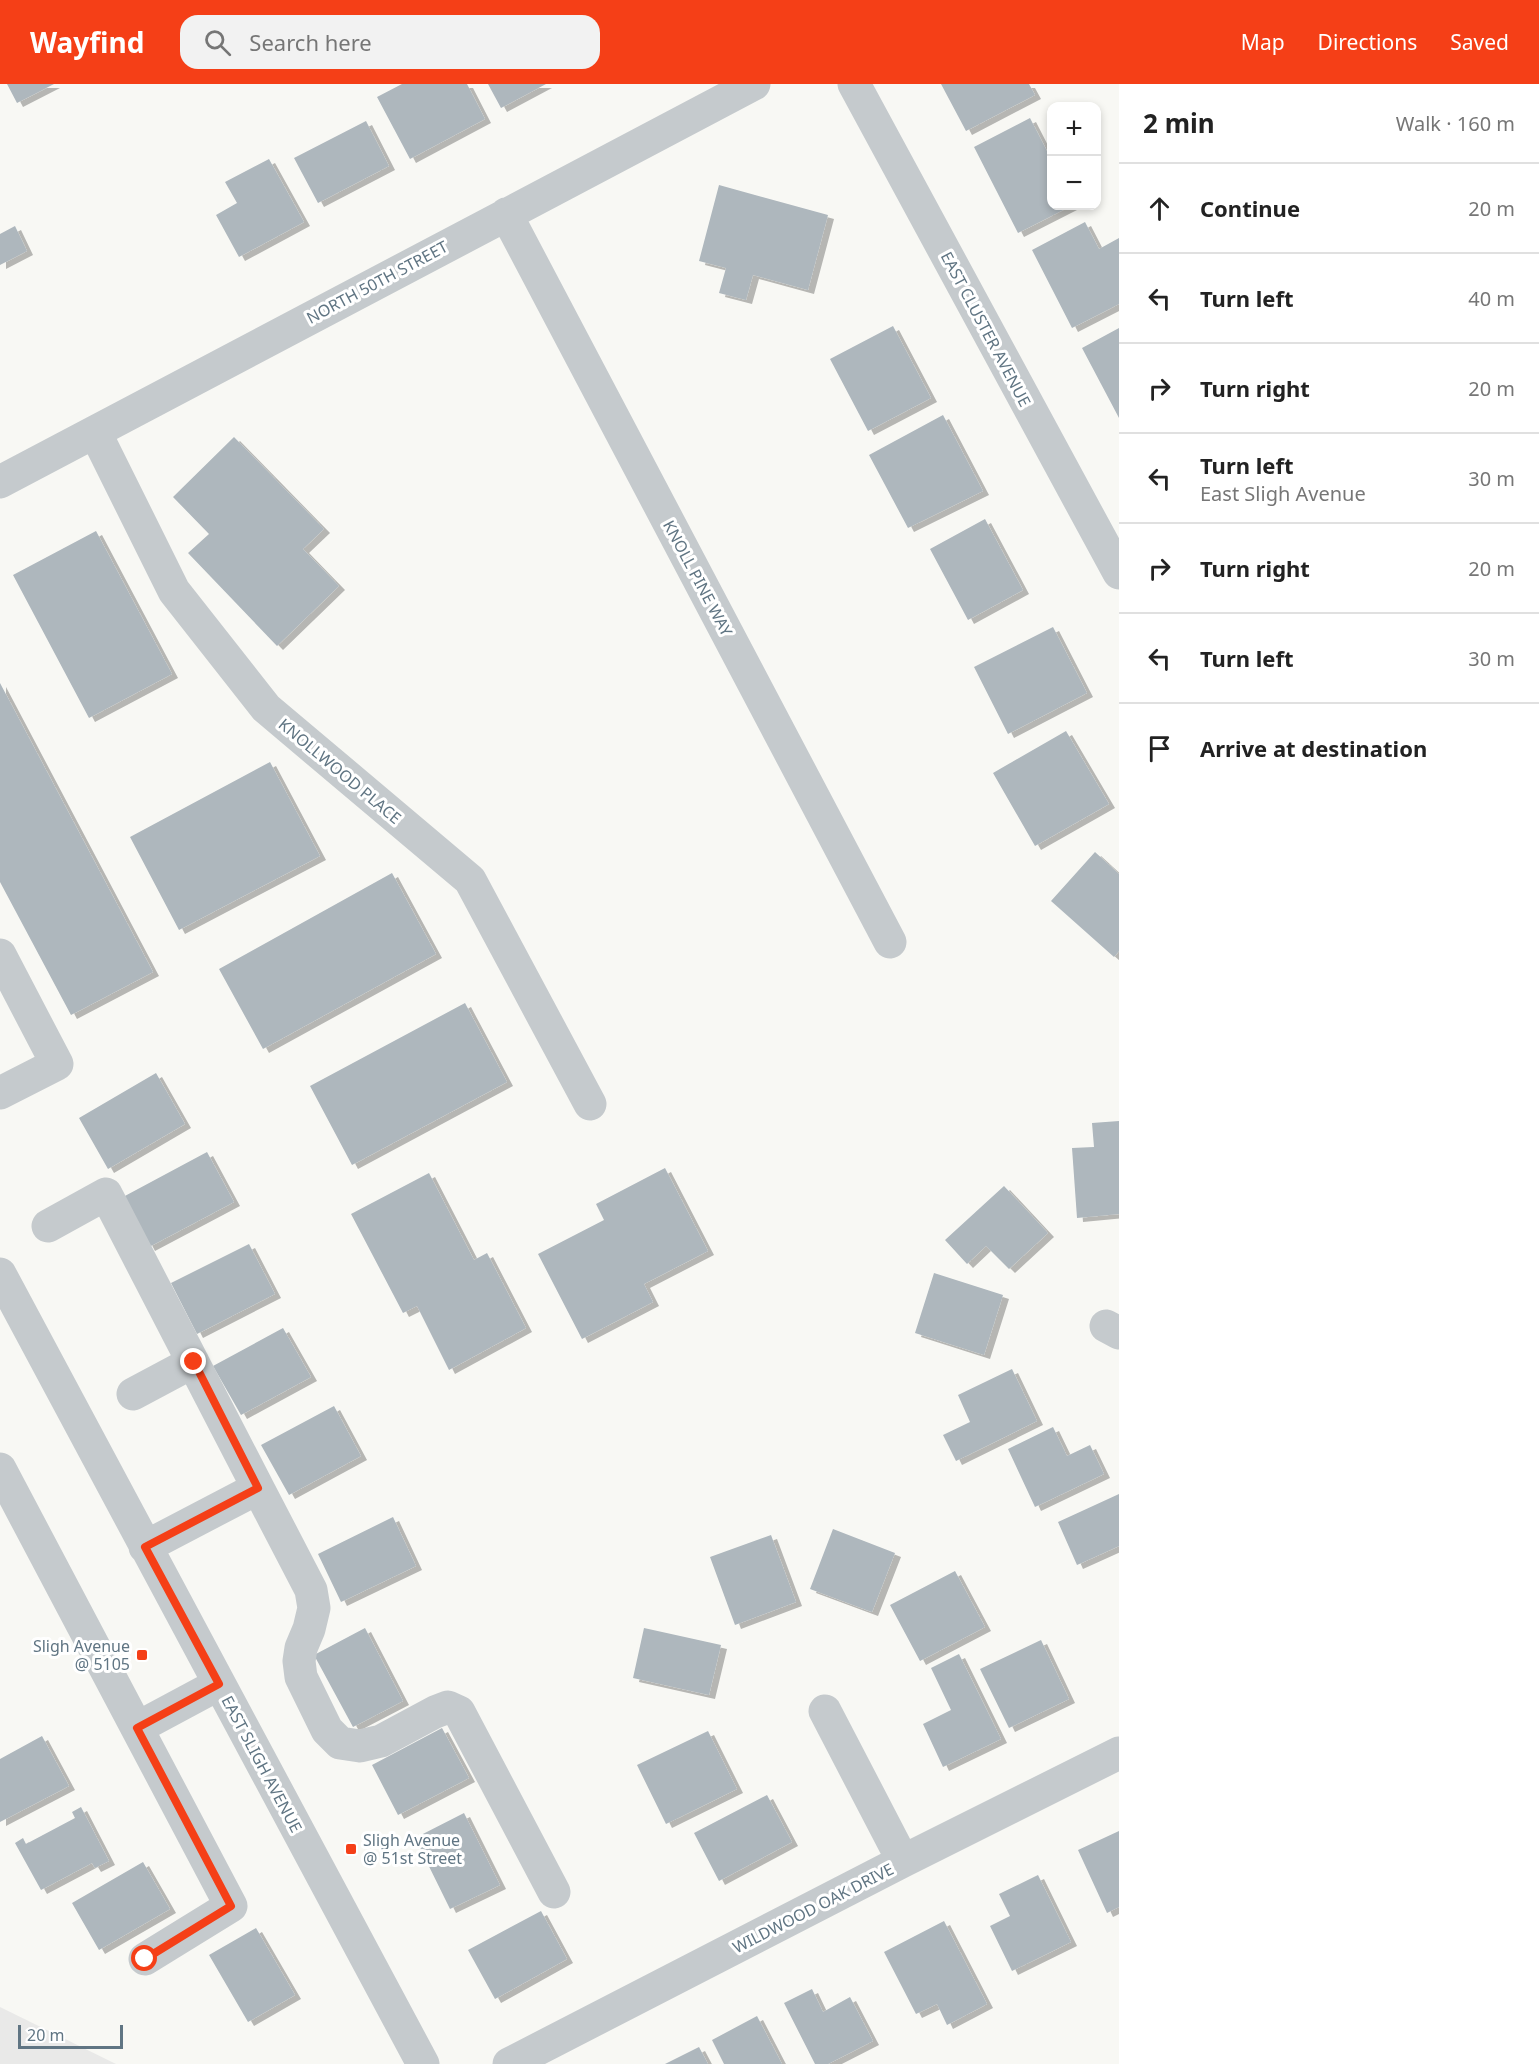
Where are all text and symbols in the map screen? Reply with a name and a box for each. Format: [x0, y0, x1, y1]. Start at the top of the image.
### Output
search box [180, 15, 600, 69]
text: Wayfind [30, 23, 144, 61]
icon: search [201, 26, 234, 59]
text: Search here [249, 27, 372, 57]
text: Map [1241, 28, 1285, 56]
text: Directions [1318, 28, 1417, 56]
text: Saved [1450, 28, 1509, 56]
map controls [1047, 102, 1101, 210]
button: + [1047, 102, 1101, 156]
text: 2 min [1143, 105, 1215, 141]
text: Walk · 160 m [1396, 110, 1515, 137]
button: − [1047, 156, 1101, 210]
icon: ahead [1143, 192, 1176, 225]
text: Continue [1200, 193, 1300, 223]
text: 20 m [1468, 195, 1515, 222]
street label: NORTH 50TH STREET [302, 235, 452, 329]
street label: EAST CLUSTER AVENUE [936, 248, 1036, 410]
icon: left [1143, 282, 1176, 315]
text: Turn left [1200, 283, 1294, 313]
text: 40 m [1468, 285, 1515, 312]
icon: right [1143, 372, 1176, 405]
text: Turn right [1200, 373, 1310, 403]
text: 20 m [1468, 375, 1515, 402]
text: Turn left [1200, 450, 1294, 480]
icon: left [1143, 462, 1176, 495]
text: 30 m [1468, 465, 1515, 492]
text: East Sligh Avenue [1200, 480, 1366, 507]
street label: KNOLL PINE WAY [658, 516, 738, 641]
icon: right [1143, 552, 1176, 585]
text: Turn right [1200, 553, 1310, 583]
text: 20 m [1468, 555, 1515, 582]
icon: left [1143, 642, 1176, 675]
text: Turn left [1200, 643, 1294, 673]
text: 30 m [1468, 645, 1515, 672]
street label: KNOLLWOOD PLACE [274, 713, 406, 829]
icon: arrive [1143, 732, 1176, 765]
text: Arrive at destination [1200, 733, 1427, 763]
route end [180, 1348, 206, 1374]
place label: Sligh Avenue @ 5105 [33, 1635, 130, 1675]
marker: Sligh Avenue @ 5105 [135, 1648, 149, 1662]
street label: EAST SLIGH AVENUE [217, 1692, 307, 1836]
place label: Sligh Avenue @ 51st Street [363, 1829, 462, 1869]
marker: Sligh Avenue @ 51st Street [344, 1842, 358, 1856]
street label: WILDWOOD OAK DRIVE [729, 1858, 897, 1958]
route start [131, 1945, 157, 1971]
scale bar [18, 2022, 123, 2050]
text: 20 m [27, 2024, 64, 2046]

